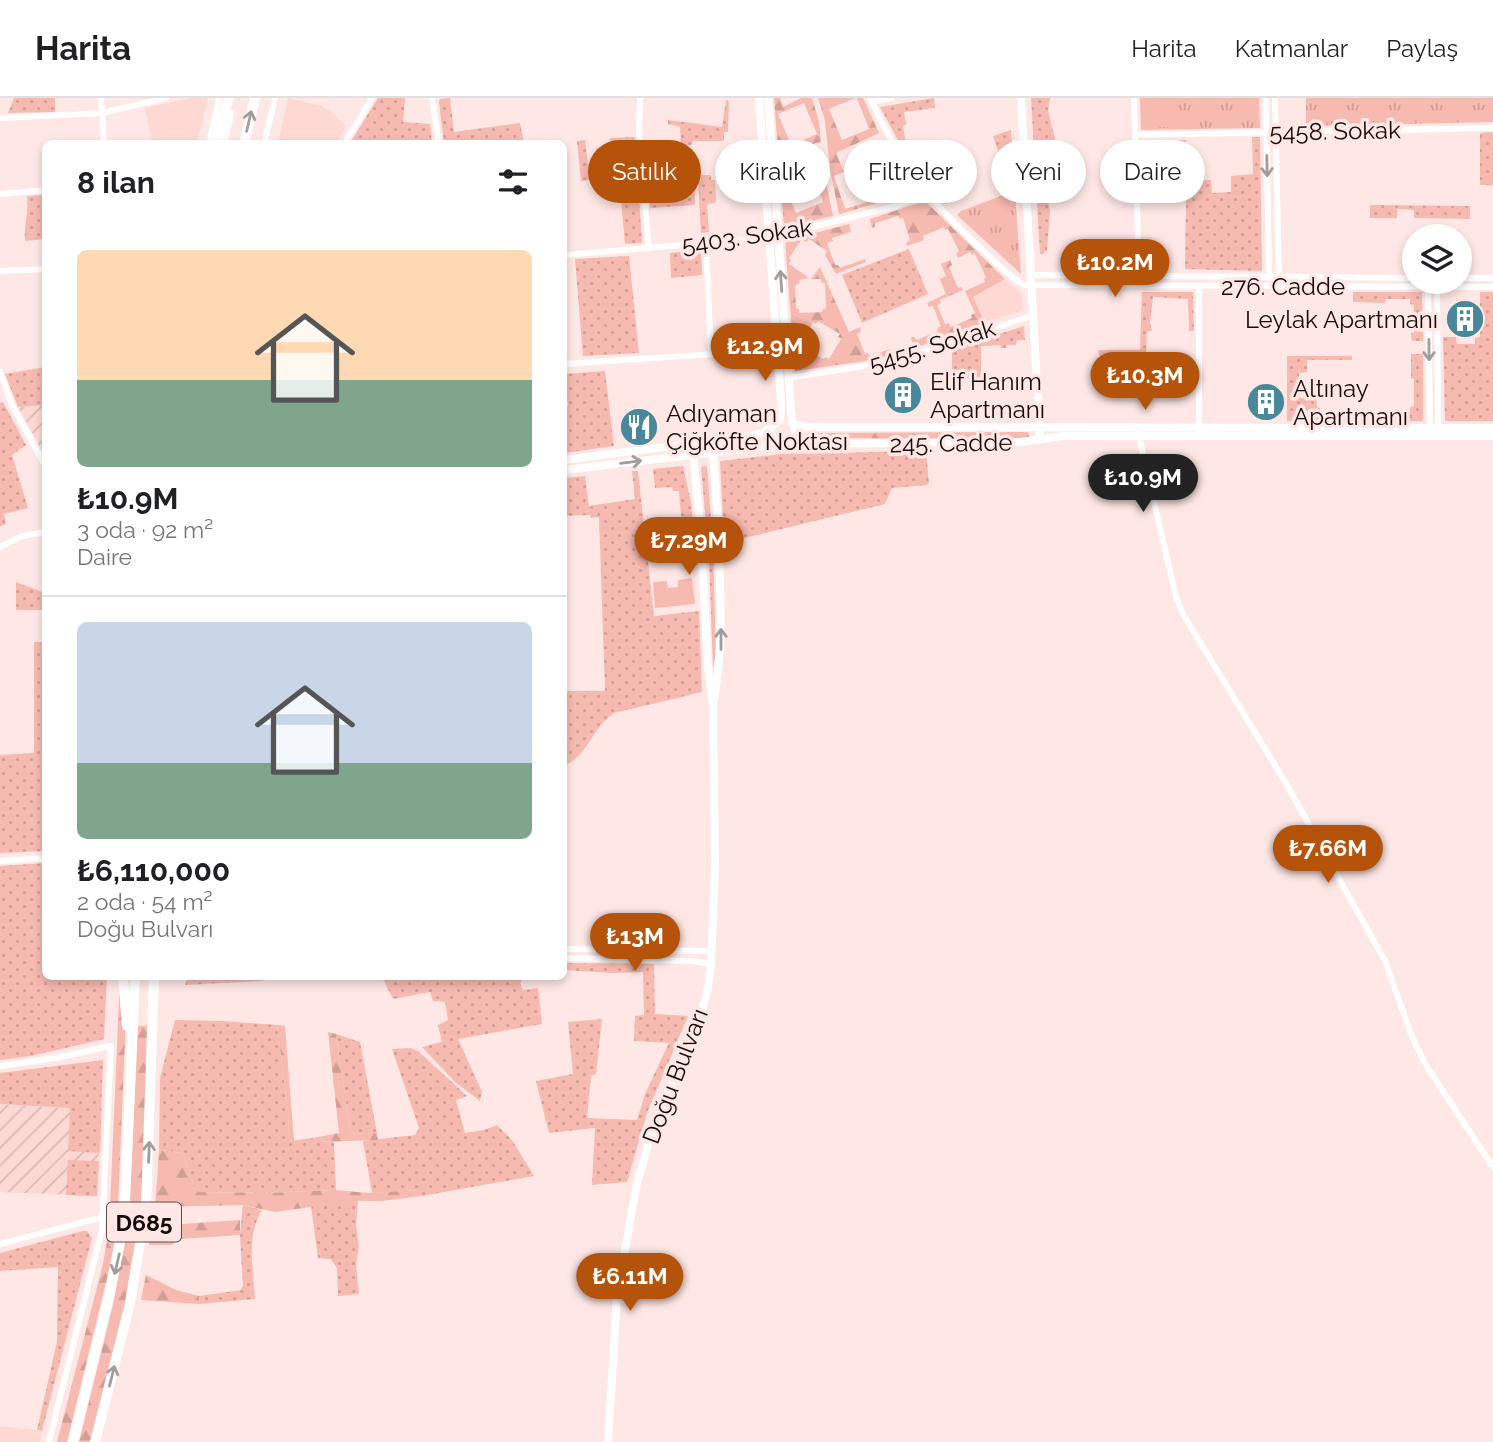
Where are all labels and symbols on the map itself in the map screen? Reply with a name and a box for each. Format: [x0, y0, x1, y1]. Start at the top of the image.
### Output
one-way arrow [243, 110, 256, 133]
street label: 5458. Sokak [1269, 115, 1401, 147]
one-way arrow [1261, 154, 1274, 177]
street label: 5403. Sokak [680, 212, 814, 260]
pin: ₺10.2M [1058, 240, 1172, 299]
one-way arrow [774, 270, 787, 293]
street label: 276. Cadde [1221, 272, 1345, 301]
building icon: Leylak Apartmanı [1444, 298, 1486, 340]
place label: Leylak Apartmanı [1245, 305, 1438, 334]
street label: 5455. Sokak [865, 313, 999, 379]
pin: ₺12.9M [708, 324, 822, 383]
one-way arrow [1422, 338, 1435, 361]
pin: ₺10.3M [1088, 352, 1202, 412]
place label: Elif Hanım Apartmanı [930, 367, 1045, 424]
building icon: Elif Hanım Apartmanı [882, 374, 924, 416]
place label: Altınay Apartmanı [1293, 374, 1408, 431]
building icon: Altınay Apartmanı [1245, 381, 1287, 423]
place label: Adıyaman Çiğköfte Noktası [666, 399, 848, 456]
restaurant icon: Adıyaman Çiğköfte Noktası [618, 406, 660, 448]
street label: 245. Cadde [889, 427, 1013, 459]
pin: ₺10.9M [1086, 454, 1200, 514]
one-way arrow [619, 455, 642, 468]
pin: ₺7.29M [632, 518, 746, 577]
one-way arrow [714, 627, 728, 650]
pin: ₺7.66M [1271, 826, 1385, 885]
pin: ₺13M [594, 914, 676, 973]
street label: Doğu Bulvarı [636, 1004, 714, 1148]
one-way arrow [142, 1141, 155, 1164]
road number: D685 [107, 1203, 181, 1242]
one-way arrow [109, 1252, 123, 1275]
pin: ₺6.11M [573, 1254, 687, 1313]
one-way arrow [106, 1365, 119, 1388]

